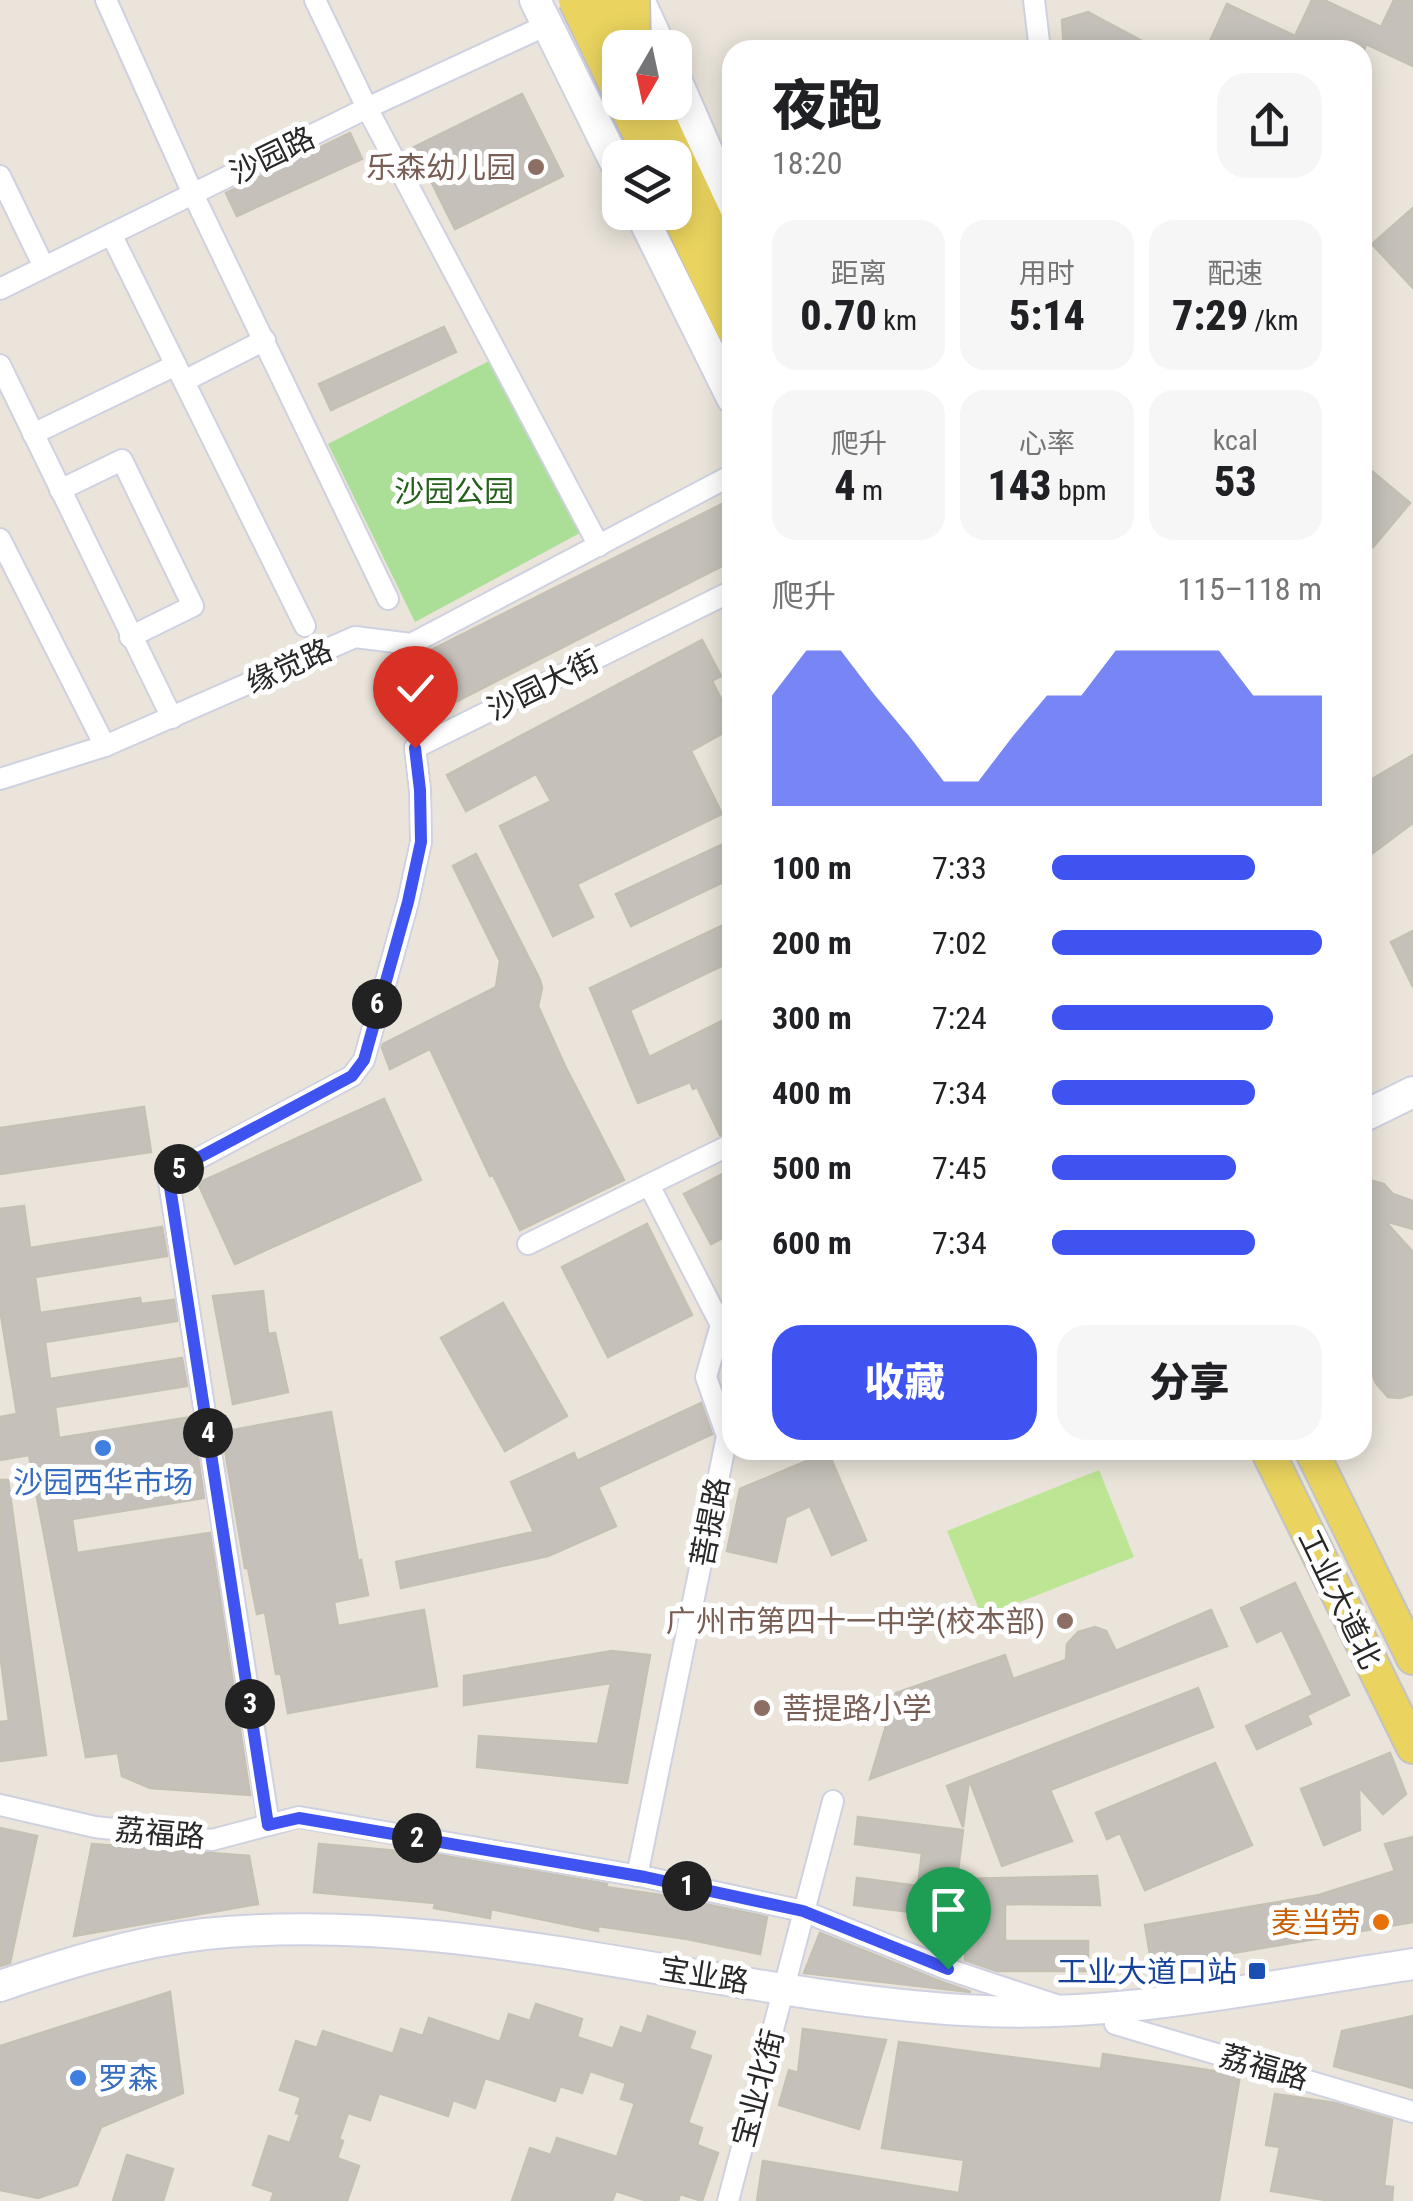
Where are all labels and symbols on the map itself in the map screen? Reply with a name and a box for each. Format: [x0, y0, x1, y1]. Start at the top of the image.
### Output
north arrow [602, 30, 692, 120]
street label: 沙园路 [224, 120, 320, 190]
place label: 乐森幼儿园 [366, 150, 516, 185]
marker: 乐森幼儿园 [525, 156, 547, 178]
park label: 沙园公园 [394, 474, 514, 509]
street label: 缘觉路 [241, 632, 337, 700]
street label: 沙园大街 [481, 643, 605, 727]
pin [373, 646, 458, 749]
pin: 6 [352, 979, 402, 1029]
pin: 5 [154, 1144, 204, 1194]
pin: 4 [183, 1408, 233, 1458]
marker: 沙园西华市场 [92, 1437, 114, 1459]
place label: 沙园西华市场 [13, 1465, 193, 1500]
street label: 菩提路 [684, 1474, 736, 1570]
street label: 工业大道北 [1291, 1524, 1389, 1674]
place label: 广州市第四十一中学(校本部) [666, 1604, 1045, 1639]
marker: 广州市第四十一中学(校本部) [1054, 1610, 1076, 1632]
pin: 3 [225, 1679, 275, 1729]
place label: 菩提路小学 [782, 1691, 932, 1726]
marker: 菩提路小学 [751, 1697, 773, 1719]
street label: 荔福路 [114, 1812, 206, 1854]
pin: 2 [392, 1813, 442, 1863]
pin: 1 [662, 1861, 712, 1911]
pin [906, 1867, 991, 1970]
place label: 麦当劳 [1271, 1905, 1361, 1940]
marker: 麦当劳 [1370, 1911, 1392, 1933]
street label: 宝业路 [657, 1951, 751, 1999]
place label: 工业大道口站 [1057, 1954, 1237, 1989]
marker: 工业大道口站 [1246, 1960, 1268, 1982]
street label: 宝业北街 [726, 2026, 790, 2150]
street label: 荔福路 [1216, 2038, 1312, 2096]
place label: 罗森 [98, 2061, 158, 2096]
marker: 罗森 [67, 2067, 89, 2089]

